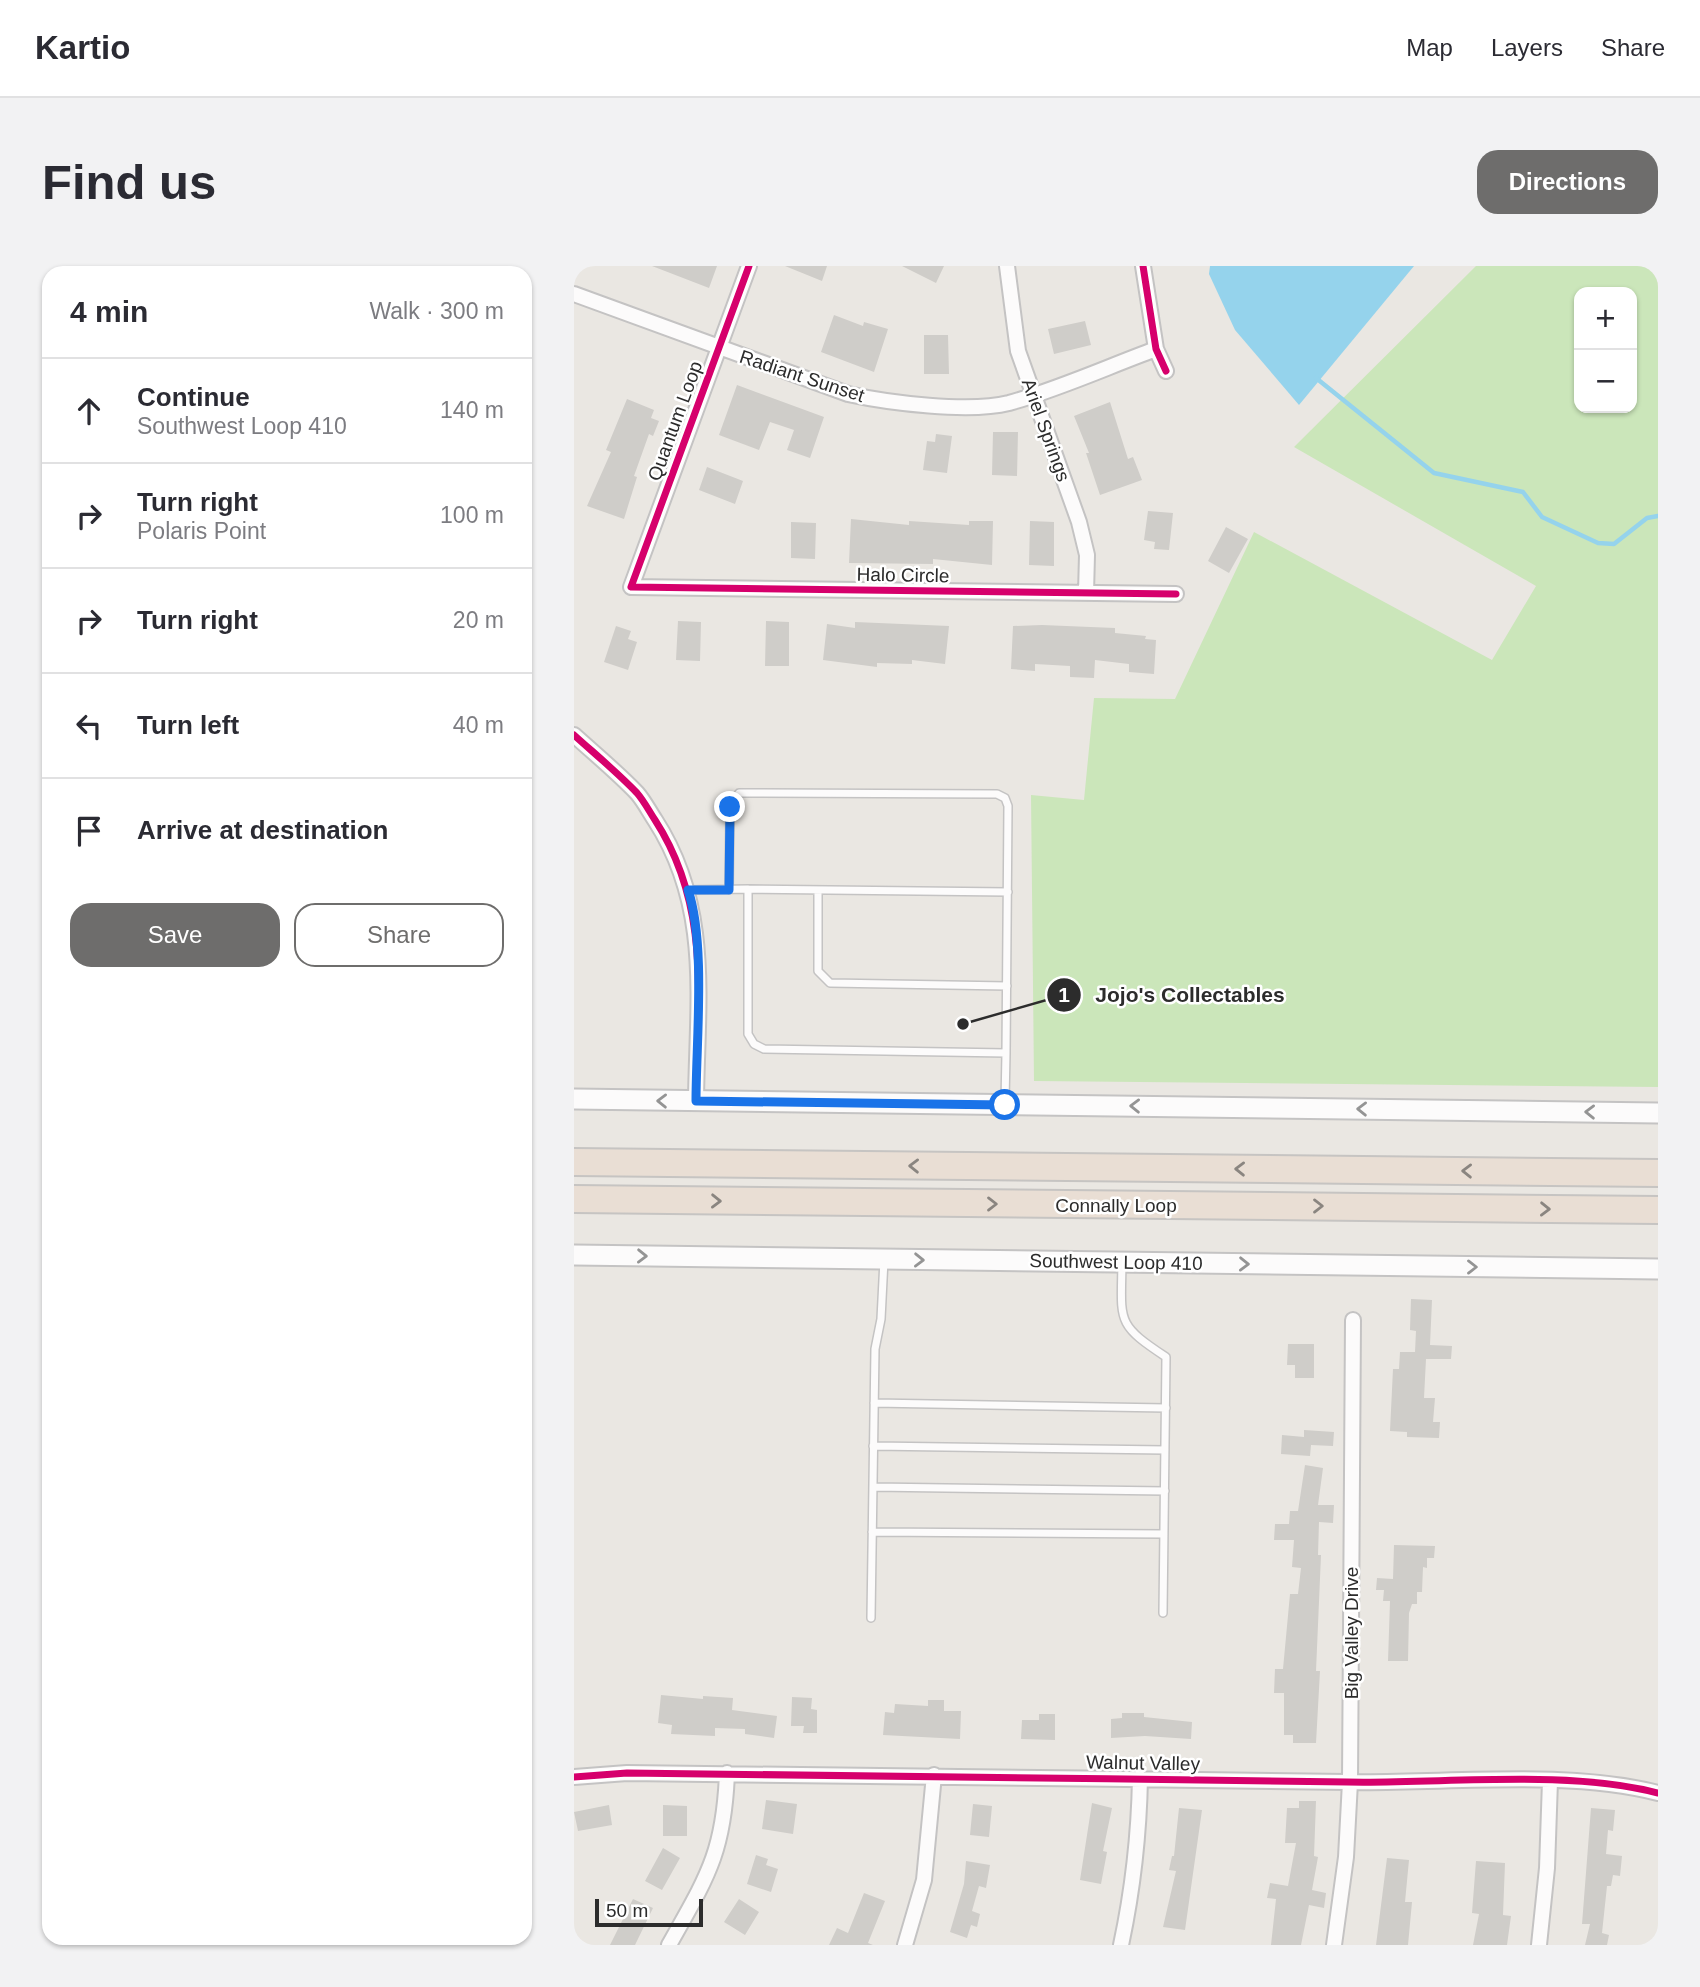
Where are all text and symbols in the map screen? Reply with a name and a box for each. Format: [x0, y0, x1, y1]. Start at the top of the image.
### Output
text: Kartio [35, 29, 130, 66]
text: Map [1406, 34, 1453, 61]
text: Layers [1491, 34, 1563, 61]
text: Share [1601, 34, 1665, 61]
button: Directions [1477, 150, 1658, 214]
text: Find us [42, 155, 216, 209]
map controls [1574, 287, 1637, 413]
button: + [1574, 287, 1637, 350]
text: 4 min [70, 295, 148, 328]
text: Walk · 300 m [369, 298, 504, 324]
street label: Radiant Sunset [737, 346, 868, 406]
button: − [1574, 350, 1637, 413]
street label: Quantum Loop [644, 358, 706, 484]
street label: Ariel Springs [1018, 376, 1074, 484]
text: Continue [137, 382, 250, 412]
icon: ahead [70, 392, 108, 430]
text: 140 m [440, 397, 504, 423]
text: Southwest Loop 410 [137, 413, 347, 439]
text: Turn right [137, 487, 258, 517]
icon: right [70, 497, 108, 535]
text: 100 m [440, 502, 504, 528]
text: Polaris Point [137, 518, 266, 544]
street label: Halo Circle [856, 564, 950, 586]
icon: right [70, 602, 108, 640]
text: Turn right [137, 605, 258, 635]
text: 20 m [453, 607, 504, 633]
icon: left [70, 707, 108, 745]
text: Turn left [137, 710, 239, 740]
text: 40 m [453, 712, 504, 738]
route end [714, 791, 745, 822]
icon: arrive [70, 812, 108, 850]
text: Arrive at destination [137, 815, 388, 845]
button: Save [70, 903, 280, 967]
button: Share [294, 903, 504, 967]
callout: Jojo's Collectables [1047, 974, 1299, 1016]
text: 1 [1058, 983, 1070, 1006]
text: Jojo's Collectables [1095, 983, 1285, 1006]
route start [989, 1089, 1020, 1120]
one-way arrow [657, 1093, 667, 1109]
one-way arrow [1129, 1099, 1140, 1114]
one-way arrow [1357, 1101, 1367, 1117]
one-way arrow [1584, 1104, 1595, 1120]
one-way arrow [909, 1158, 919, 1174]
one-way arrow [1234, 1161, 1245, 1177]
one-way arrow [1462, 1163, 1472, 1179]
one-way arrow [711, 1193, 721, 1209]
street label: Connally Loop [1055, 1195, 1177, 1216]
one-way arrow [987, 1196, 998, 1212]
one-way arrow [1313, 1198, 1323, 1214]
one-way arrow [1540, 1201, 1551, 1217]
one-way arrow [637, 1248, 648, 1263]
street label: Southwest Loop 410 [1029, 1250, 1203, 1274]
one-way arrow [913, 1252, 924, 1267]
one-way arrow [1239, 1256, 1250, 1272]
one-way arrow [1467, 1259, 1477, 1275]
street label: Big Valley Drive [1341, 1567, 1362, 1699]
street label: Walnut Valley [1086, 1752, 1201, 1775]
scale bar [595, 1896, 704, 1928]
text: 50 m [606, 1900, 648, 1921]

